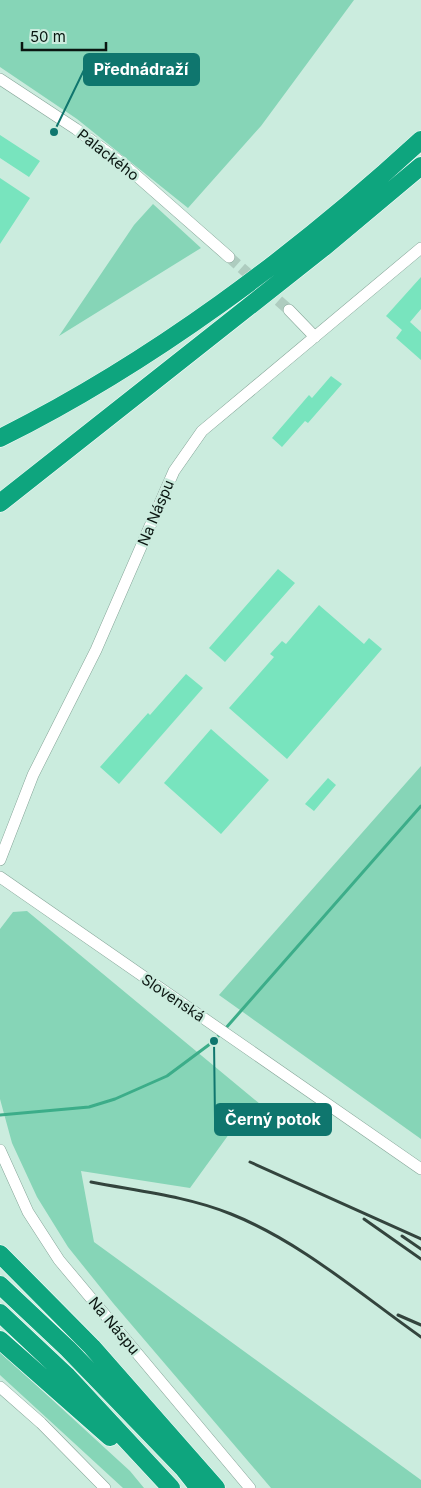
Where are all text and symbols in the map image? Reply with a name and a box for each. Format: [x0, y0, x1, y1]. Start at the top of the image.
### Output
scale bar [22, 20, 106, 52]
text: 50 m [30, 27, 66, 46]
callout: Přednádraží [84, 54, 199, 85]
text: Přednádraží [94, 59, 189, 79]
street label: Palackého [74, 125, 143, 185]
street label: Na Náspu [133, 477, 178, 549]
street label: Slovenská [138, 970, 209, 1026]
callout: Černý potok [215, 1104, 331, 1135]
text: Černý potok [225, 1109, 322, 1129]
street label: Na Náspu [85, 1293, 144, 1358]

